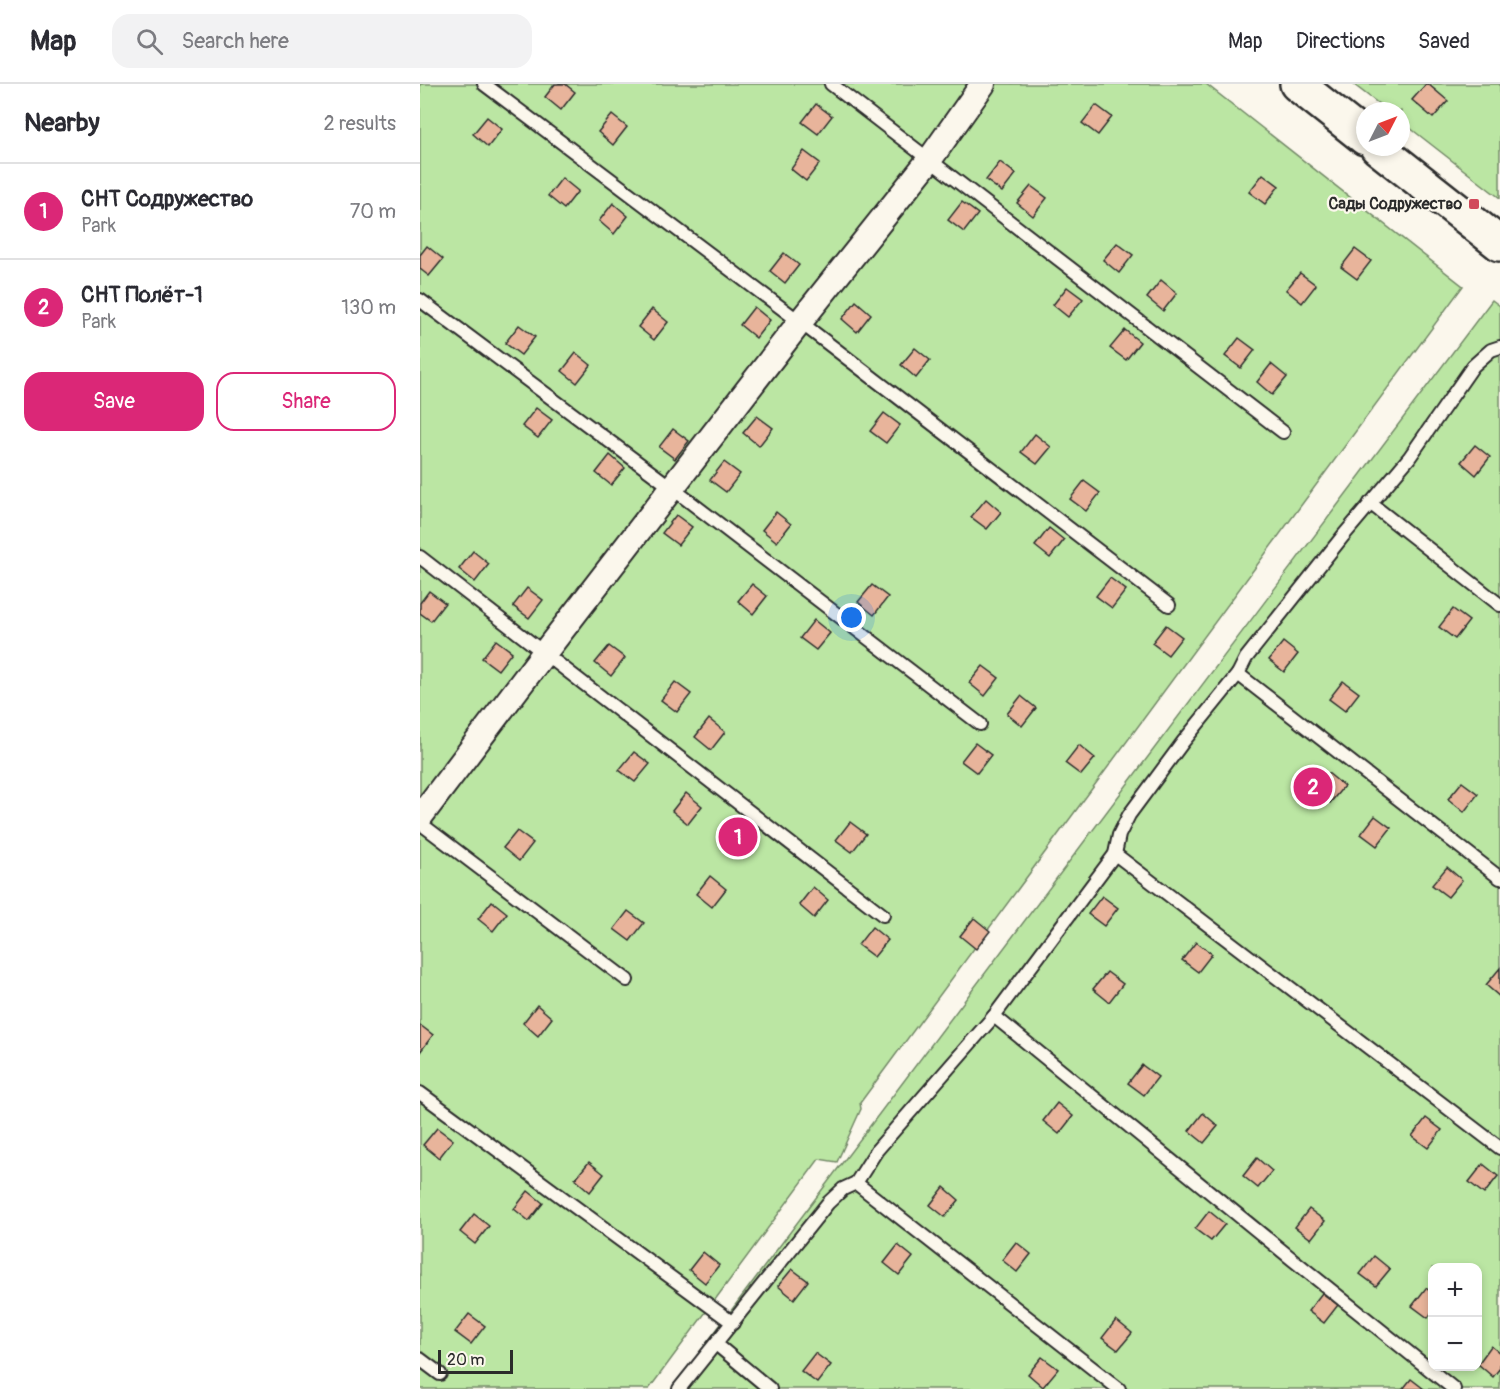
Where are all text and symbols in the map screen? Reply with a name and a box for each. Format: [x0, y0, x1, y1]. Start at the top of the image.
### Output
search box [112, 14, 532, 68]
text: Map [30, 24, 76, 59]
icon: search [133, 25, 166, 58]
text: Search here [181, 27, 289, 55]
text: Map [1228, 28, 1263, 55]
text: Directions [1296, 28, 1385, 55]
text: Saved [1418, 28, 1470, 55]
north arrow [1356, 102, 1410, 156]
text: Nearby [24, 107, 100, 139]
text: 2 results [324, 111, 396, 136]
text: СНТ Содружество [81, 185, 253, 213]
place label: Сады Содружество [1328, 194, 1462, 214]
marker: Сады Содружество [1467, 197, 1481, 211]
text: 1 [40, 199, 47, 224]
text: 70 m [350, 199, 396, 224]
text: Park [81, 213, 116, 238]
text: СНТ Полёт-1 [81, 281, 203, 309]
text: 2 [38, 295, 49, 320]
text: 130 m [341, 295, 396, 320]
text: Park [81, 309, 116, 334]
button: Save [24, 372, 204, 431]
button: Share [216, 372, 396, 431]
your location [837, 603, 866, 632]
pin: 2 [1294, 764, 1332, 810]
pin: 1 [718, 814, 758, 860]
map controls [1428, 1263, 1482, 1371]
button: + [1428, 1263, 1482, 1317]
button: − [1428, 1317, 1482, 1371]
scale bar [438, 1347, 513, 1374]
text: 20 m [447, 1350, 485, 1370]

